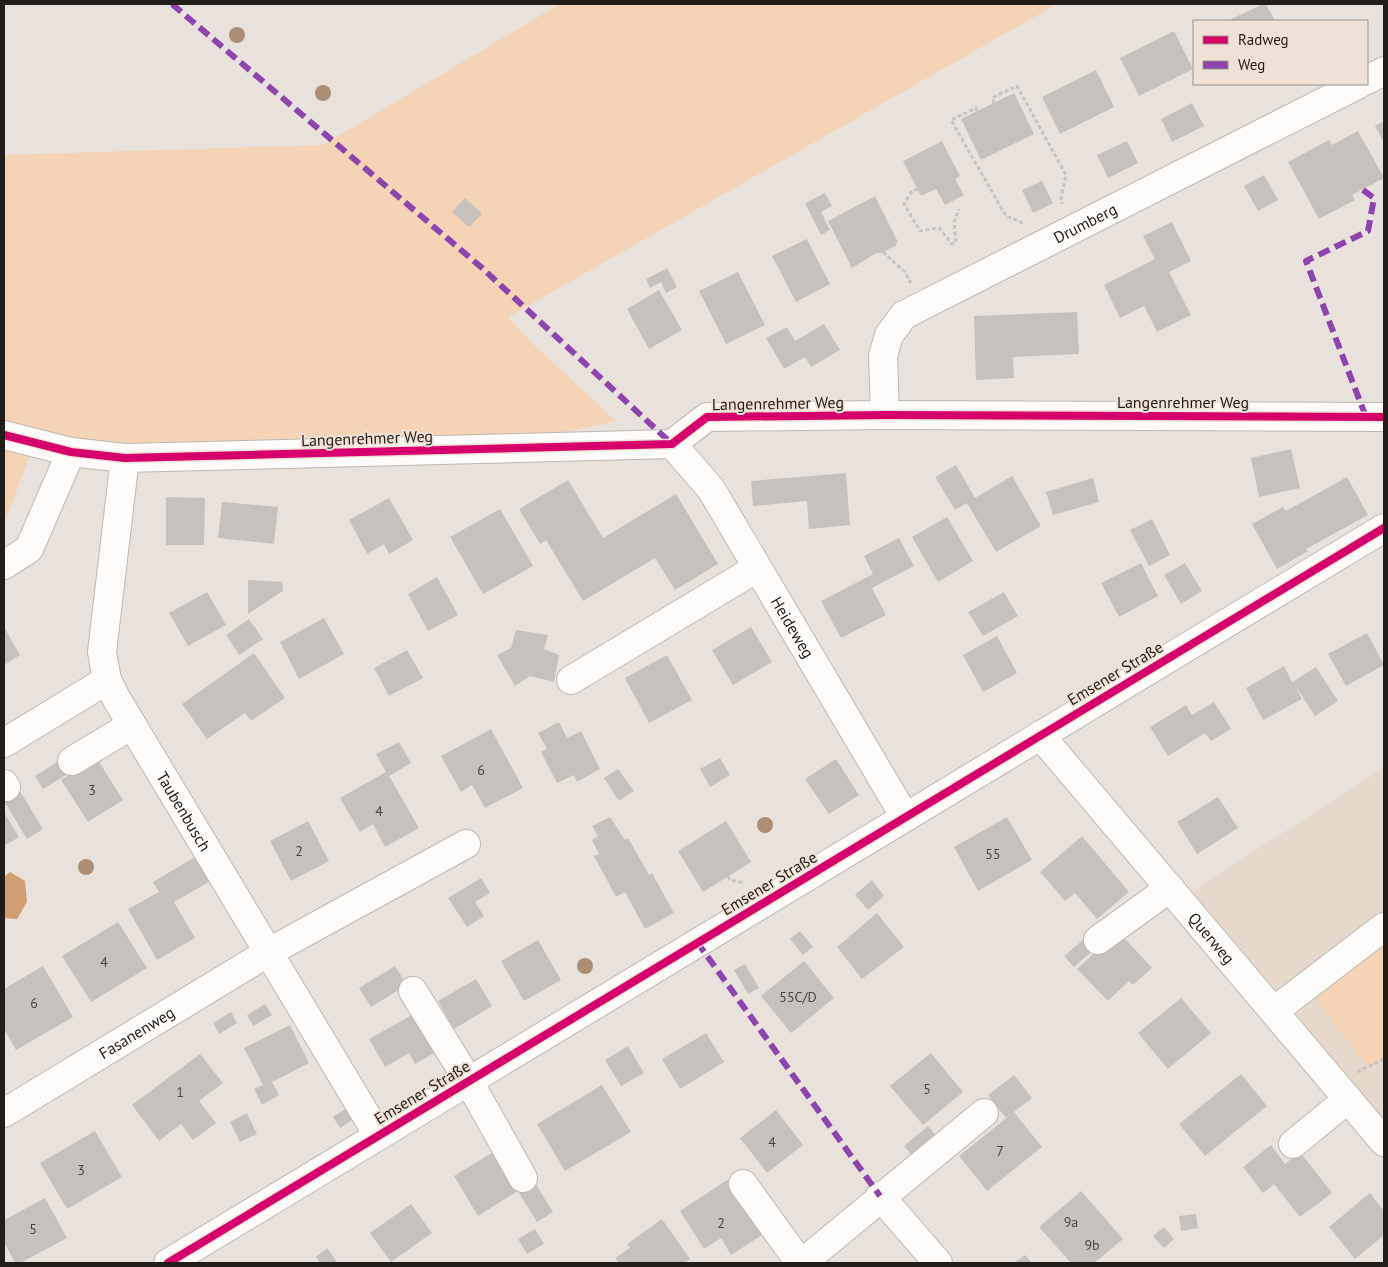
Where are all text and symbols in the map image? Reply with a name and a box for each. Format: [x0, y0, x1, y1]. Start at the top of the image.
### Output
legend [1193, 20, 1368, 85]
text: Radweg [1238, 30, 1289, 49]
text: Weg [1238, 55, 1265, 74]
street label: Drumberg [1050, 199, 1120, 247]
street label: Langenrehmer Weg [712, 392, 844, 414]
street label: Langenrehmer Weg [1117, 392, 1249, 412]
street label: Langenrehmer Weg [301, 426, 433, 450]
street label: Heideweg [767, 593, 819, 661]
street label: Emsener Straße [1064, 637, 1166, 709]
house number: 6 [477, 761, 485, 779]
street label: Taubenbusch [152, 768, 215, 855]
house number: 3 [88, 781, 96, 799]
house number: 4 [375, 802, 383, 820]
house number: 2 [295, 842, 303, 860]
house number: 55 [985, 845, 1001, 863]
street label: Emsener Straße [718, 847, 820, 919]
street label: Querweg [1184, 908, 1239, 968]
house number: 4 [100, 953, 108, 971]
house number: 55C/D [779, 988, 817, 1006]
house number: 6 [30, 994, 38, 1012]
street label: Fasanenweg [95, 1002, 178, 1063]
street label: Emsener Straße [371, 1056, 473, 1128]
house number: 5 [923, 1080, 931, 1098]
house number: 1 [176, 1083, 184, 1101]
house number: 4 [768, 1133, 776, 1151]
house number: 7 [996, 1142, 1004, 1160]
house number: 3 [77, 1161, 85, 1179]
house number: 9a [1064, 1213, 1078, 1231]
house number: 2 [717, 1214, 725, 1232]
house number: 5 [29, 1220, 37, 1238]
house number: 9b [1084, 1236, 1100, 1254]

